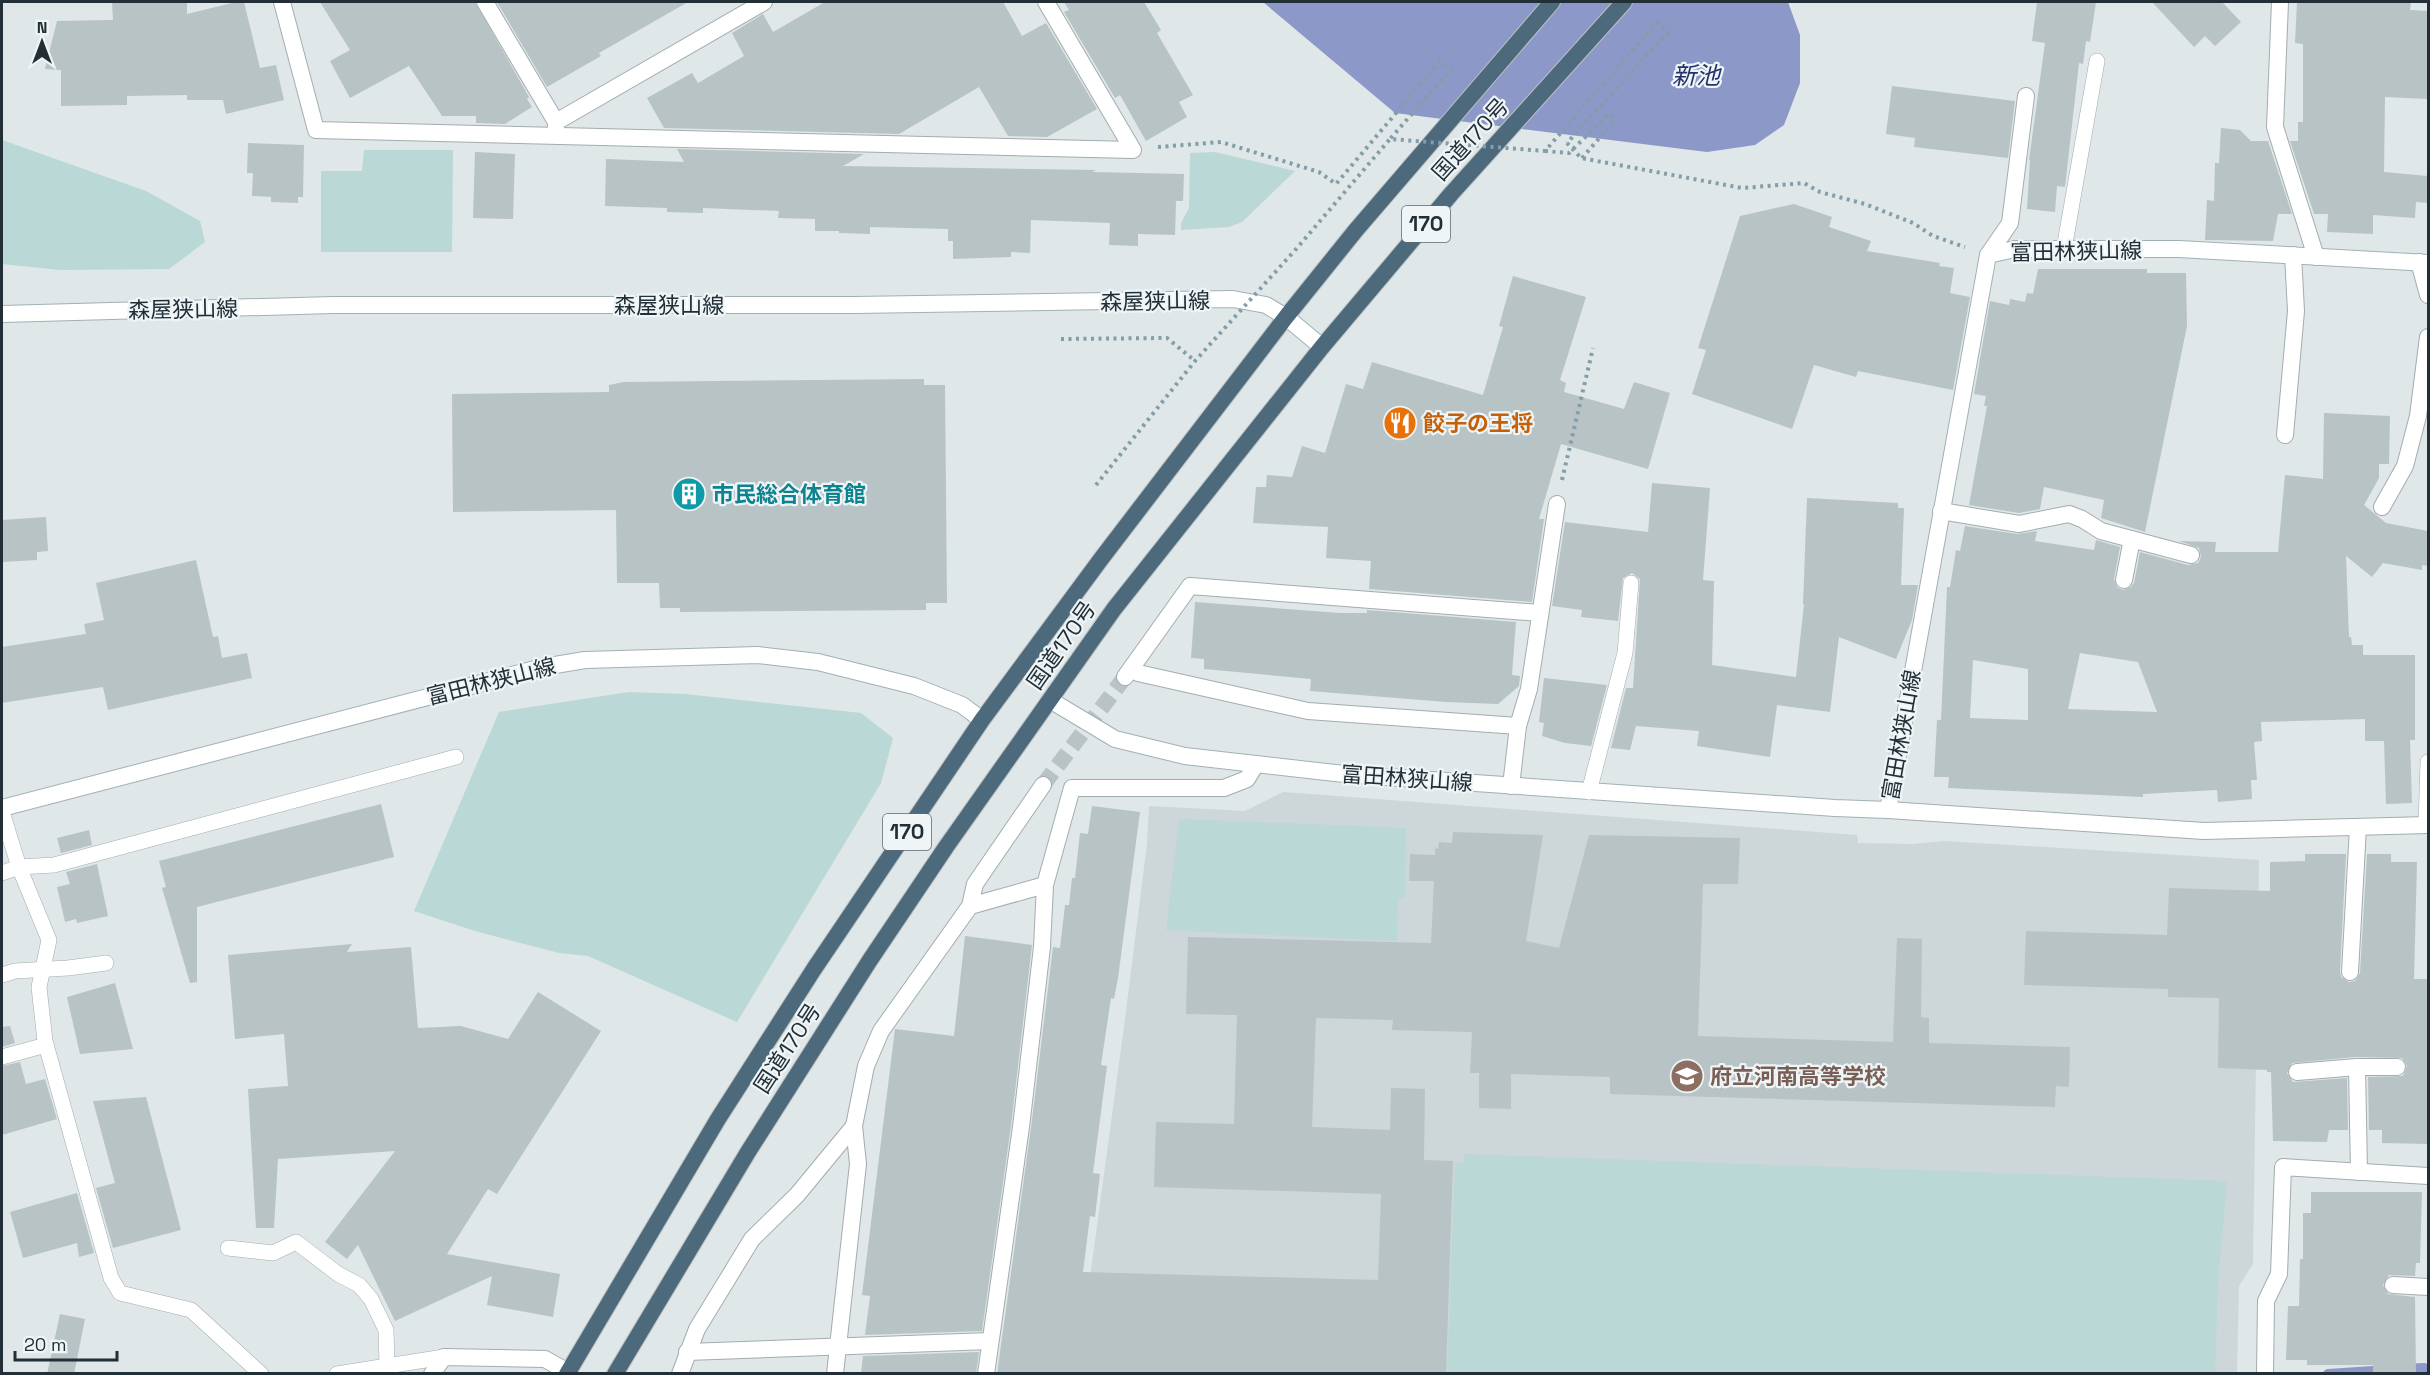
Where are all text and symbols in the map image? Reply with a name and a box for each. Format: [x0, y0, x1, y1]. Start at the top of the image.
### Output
north arrow [12, 12, 72, 72]
text: N [37, 17, 47, 38]
water label: 新池 [1672, 60, 1722, 91]
street label: 国道170号 [1426, 92, 1514, 186]
road number: 170 [1402, 206, 1450, 242]
street label: 富田林狭山線 [2010, 236, 2142, 266]
street label: 森屋狭山線 [1100, 286, 1210, 316]
street label: 森屋狭山線 [614, 291, 724, 319]
street label: 森屋狭山線 [128, 294, 238, 324]
restaurant icon: 餃子の王将 [1382, 405, 1418, 441]
place label: 餃子の王将 [1423, 409, 1533, 437]
building icon: 市民総合体育館 [671, 476, 707, 512]
place label: 市民総合体育館 [712, 480, 866, 508]
street label: 国道170号 [1020, 595, 1102, 695]
street label: 富田林狭山線 [424, 651, 558, 711]
street label: 富田林狭山線 [1876, 668, 1926, 802]
street label: 富田林狭山線 [1340, 759, 1474, 797]
road number: 170 [883, 814, 931, 850]
street label: 国道170号 [748, 998, 826, 1098]
school or university icon: 府立河南高等学校 [1669, 1058, 1705, 1094]
place label: 府立河南高等学校 [1710, 1062, 1886, 1090]
scale bar [15, 1324, 117, 1362]
text: 20 m [24, 1333, 67, 1356]

